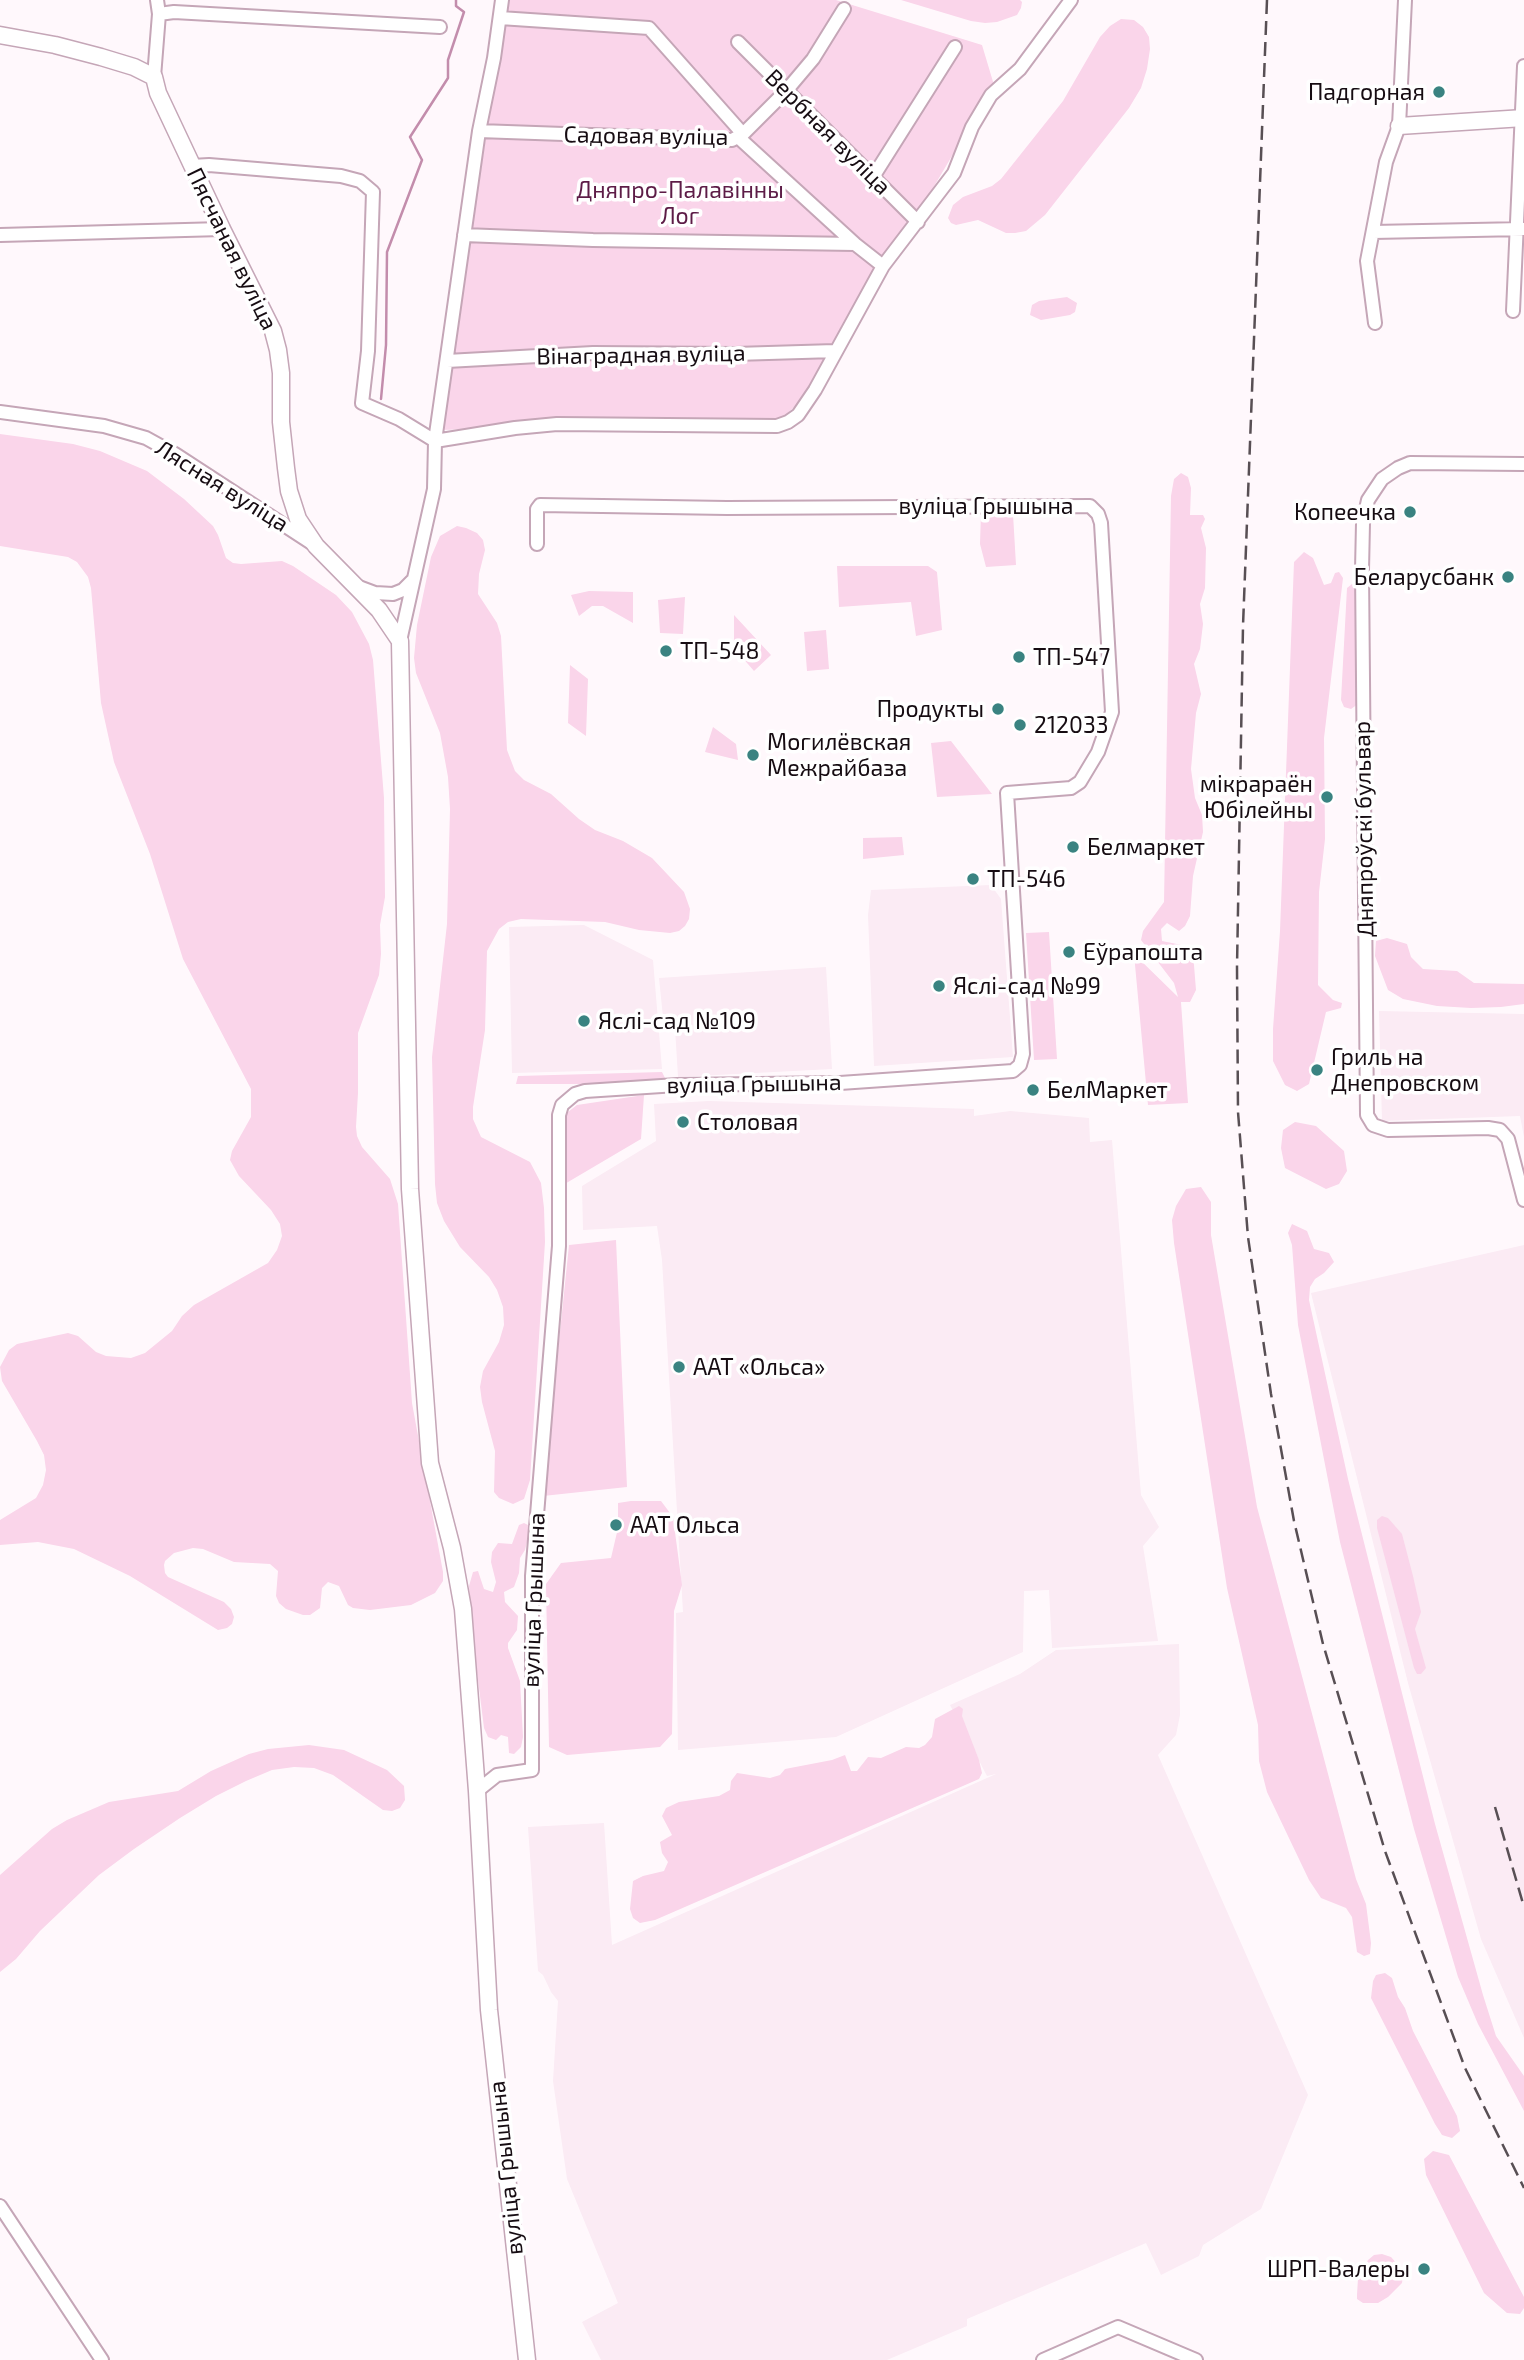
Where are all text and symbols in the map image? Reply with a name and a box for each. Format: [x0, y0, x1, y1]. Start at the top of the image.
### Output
street label: Вербная вуліца [760, 64, 896, 200]
place label: Падгорная [1308, 78, 1425, 106]
marker: Падгорная [1431, 84, 1447, 100]
street label: Садовая вуліца [564, 121, 728, 151]
street label: Пясчаная вуліца [181, 163, 283, 335]
park label: Дняпро-Палавінны Лог [576, 176, 784, 230]
street label: Вінаградная вуліца [536, 339, 746, 371]
street label: Лясная вуліца [150, 434, 294, 538]
street label: вуліца Грышына [898, 492, 1074, 520]
place label: Копеечка [1294, 498, 1396, 526]
marker: Копеечка [1402, 504, 1418, 520]
place label: Беларусбанк [1354, 563, 1494, 591]
marker: Беларусбанк [1500, 569, 1516, 585]
place label: ТП-548 [680, 637, 760, 665]
marker: ТП-548 [658, 643, 674, 659]
place label: ТП-547 [1033, 643, 1110, 671]
marker: ТП-547 [1011, 649, 1027, 665]
place label: Продукты [877, 695, 984, 723]
marker: Продукты [990, 701, 1006, 717]
place label: 212033 [1034, 711, 1108, 739]
marker: 212033 [1012, 717, 1028, 733]
street label: Дняпроўскі бульвар [1348, 721, 1380, 937]
place label: Могилёвская Межрайбаза [767, 728, 911, 782]
marker: Могилёвская Межрайбаза [745, 747, 761, 763]
place label: мікрараён Юбілейны [1200, 770, 1313, 824]
marker: мікрараён Юбілейны [1319, 789, 1335, 805]
place label: Белмаркет [1087, 833, 1205, 861]
marker: Белмаркет [1065, 839, 1081, 855]
place label: ТП-546 [987, 865, 1066, 893]
marker: ТП-546 [965, 871, 981, 887]
place label: Еўрапошта [1083, 938, 1203, 966]
marker: Еўрапошта [1061, 944, 1077, 960]
place label: Яслі-сад №99 [953, 972, 1101, 1000]
marker: Яслі-сад №99 [931, 978, 947, 994]
place label: Яслі-сад №109 [598, 1007, 756, 1035]
marker: Яслі-сад №109 [576, 1013, 592, 1029]
place label: Гриль на Днепровском [1331, 1043, 1479, 1097]
marker: Гриль на Днепровском [1309, 1062, 1325, 1078]
street label: вуліца Грышына [666, 1069, 842, 1099]
place label: БелМаркет [1047, 1076, 1168, 1104]
marker: БелМаркет [1025, 1082, 1041, 1098]
place label: Столовая [697, 1108, 798, 1136]
marker: Столовая [675, 1114, 691, 1130]
place label: ААТ «Ольса» [693, 1353, 825, 1381]
marker: ААТ «Ольса» [671, 1359, 687, 1375]
place label: ААТ Ольса [630, 1511, 740, 1539]
street label: вуліца Грышына [517, 1512, 551, 1688]
marker: ААТ Ольса [608, 1517, 624, 1533]
street label: вуліца Грышына [483, 2080, 529, 2256]
place label: ШРП-Валеры [1267, 2255, 1410, 2283]
marker: ШРП-Валеры [1416, 2261, 1432, 2277]

